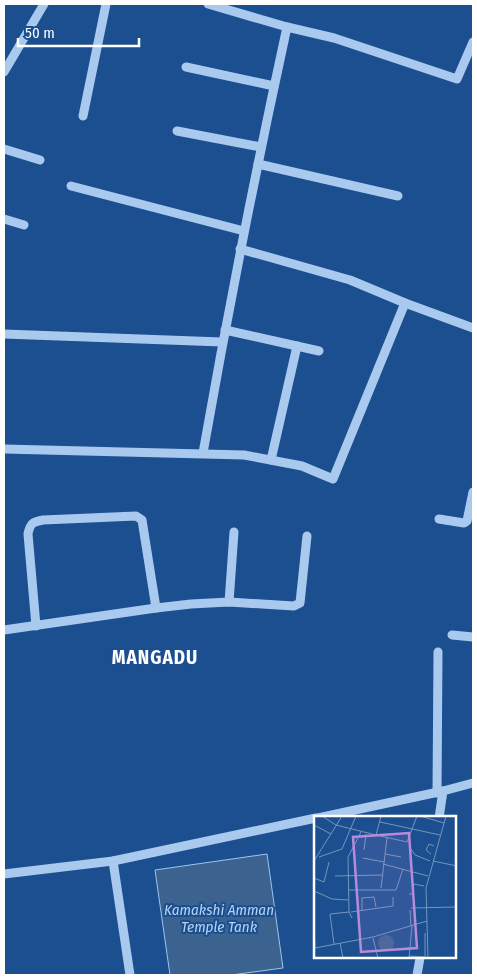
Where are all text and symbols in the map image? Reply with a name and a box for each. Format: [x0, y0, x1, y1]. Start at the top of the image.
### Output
scale bar [18, 15, 139, 47]
text: 50 m [25, 24, 55, 42]
district label: MANGADU [112, 646, 198, 669]
inset map [314, 816, 457, 959]
water label: Kamakshi Amman Temple Tank [164, 901, 274, 936]

